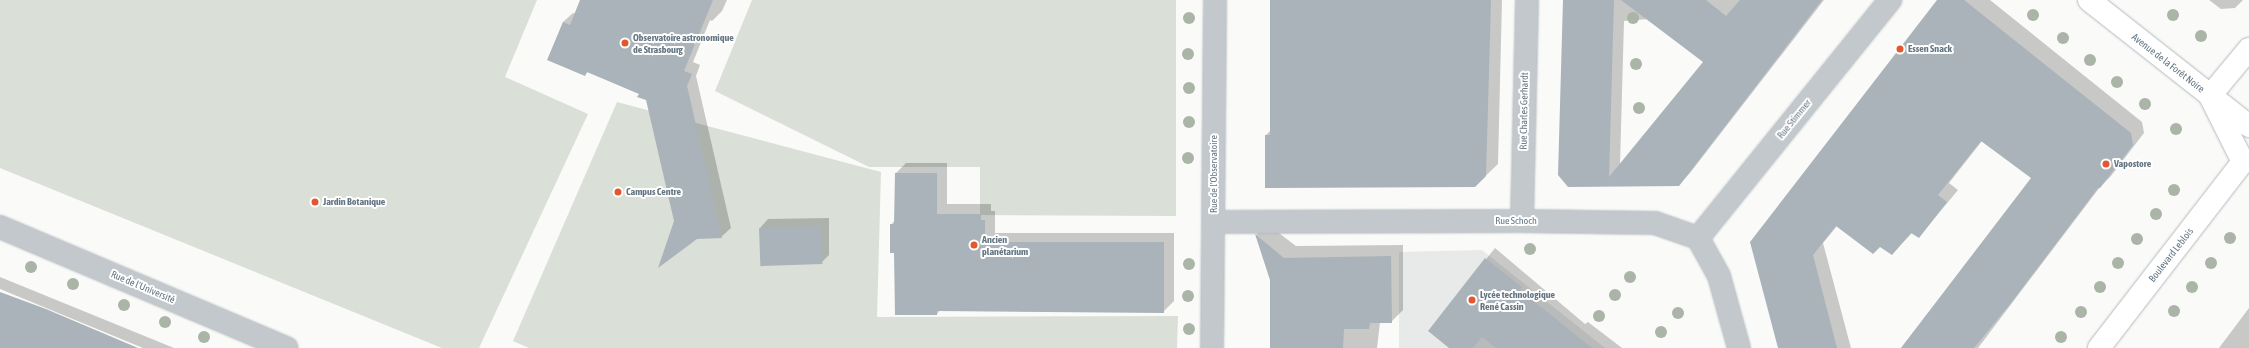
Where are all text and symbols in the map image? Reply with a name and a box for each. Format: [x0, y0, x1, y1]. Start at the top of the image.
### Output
place label: Observatoire astronomique de Strasbourg [633, 31, 734, 54]
street label: Avenue de la Forêt Noire [2129, 31, 2207, 95]
marker: Observatoire astronomique de Strasbourg [620, 38, 630, 48]
place label: Essen Snack [1908, 43, 1952, 55]
marker: Essen Snack [1895, 44, 1905, 54]
street label: Rue Charles Gerhardt [1517, 72, 1531, 150]
street label: Rue Stimmer [1775, 97, 1813, 141]
street label: Rue de l'Observatoire [1208, 135, 1220, 213]
place label: Vapostore [2114, 158, 2151, 170]
marker: Vapostore [2101, 159, 2111, 169]
place label: Campus Centre [626, 186, 681, 198]
marker: Campus Centre [613, 187, 623, 197]
place label: Jardin Botanique [323, 196, 385, 208]
marker: Jardin Botanique [310, 197, 320, 207]
street label: Rue Schoch [1495, 215, 1537, 227]
street label: Boulevard Leblois [2146, 226, 2196, 284]
place label: Ancien planétarium [982, 233, 1028, 256]
marker: Ancien planétarium [969, 240, 979, 250]
street label: Rue de l'Université [109, 268, 177, 306]
place label: Lycée technologique René Cassin [1480, 288, 1555, 312]
marker: Lycée technologique René Cassin [1467, 295, 1477, 305]

